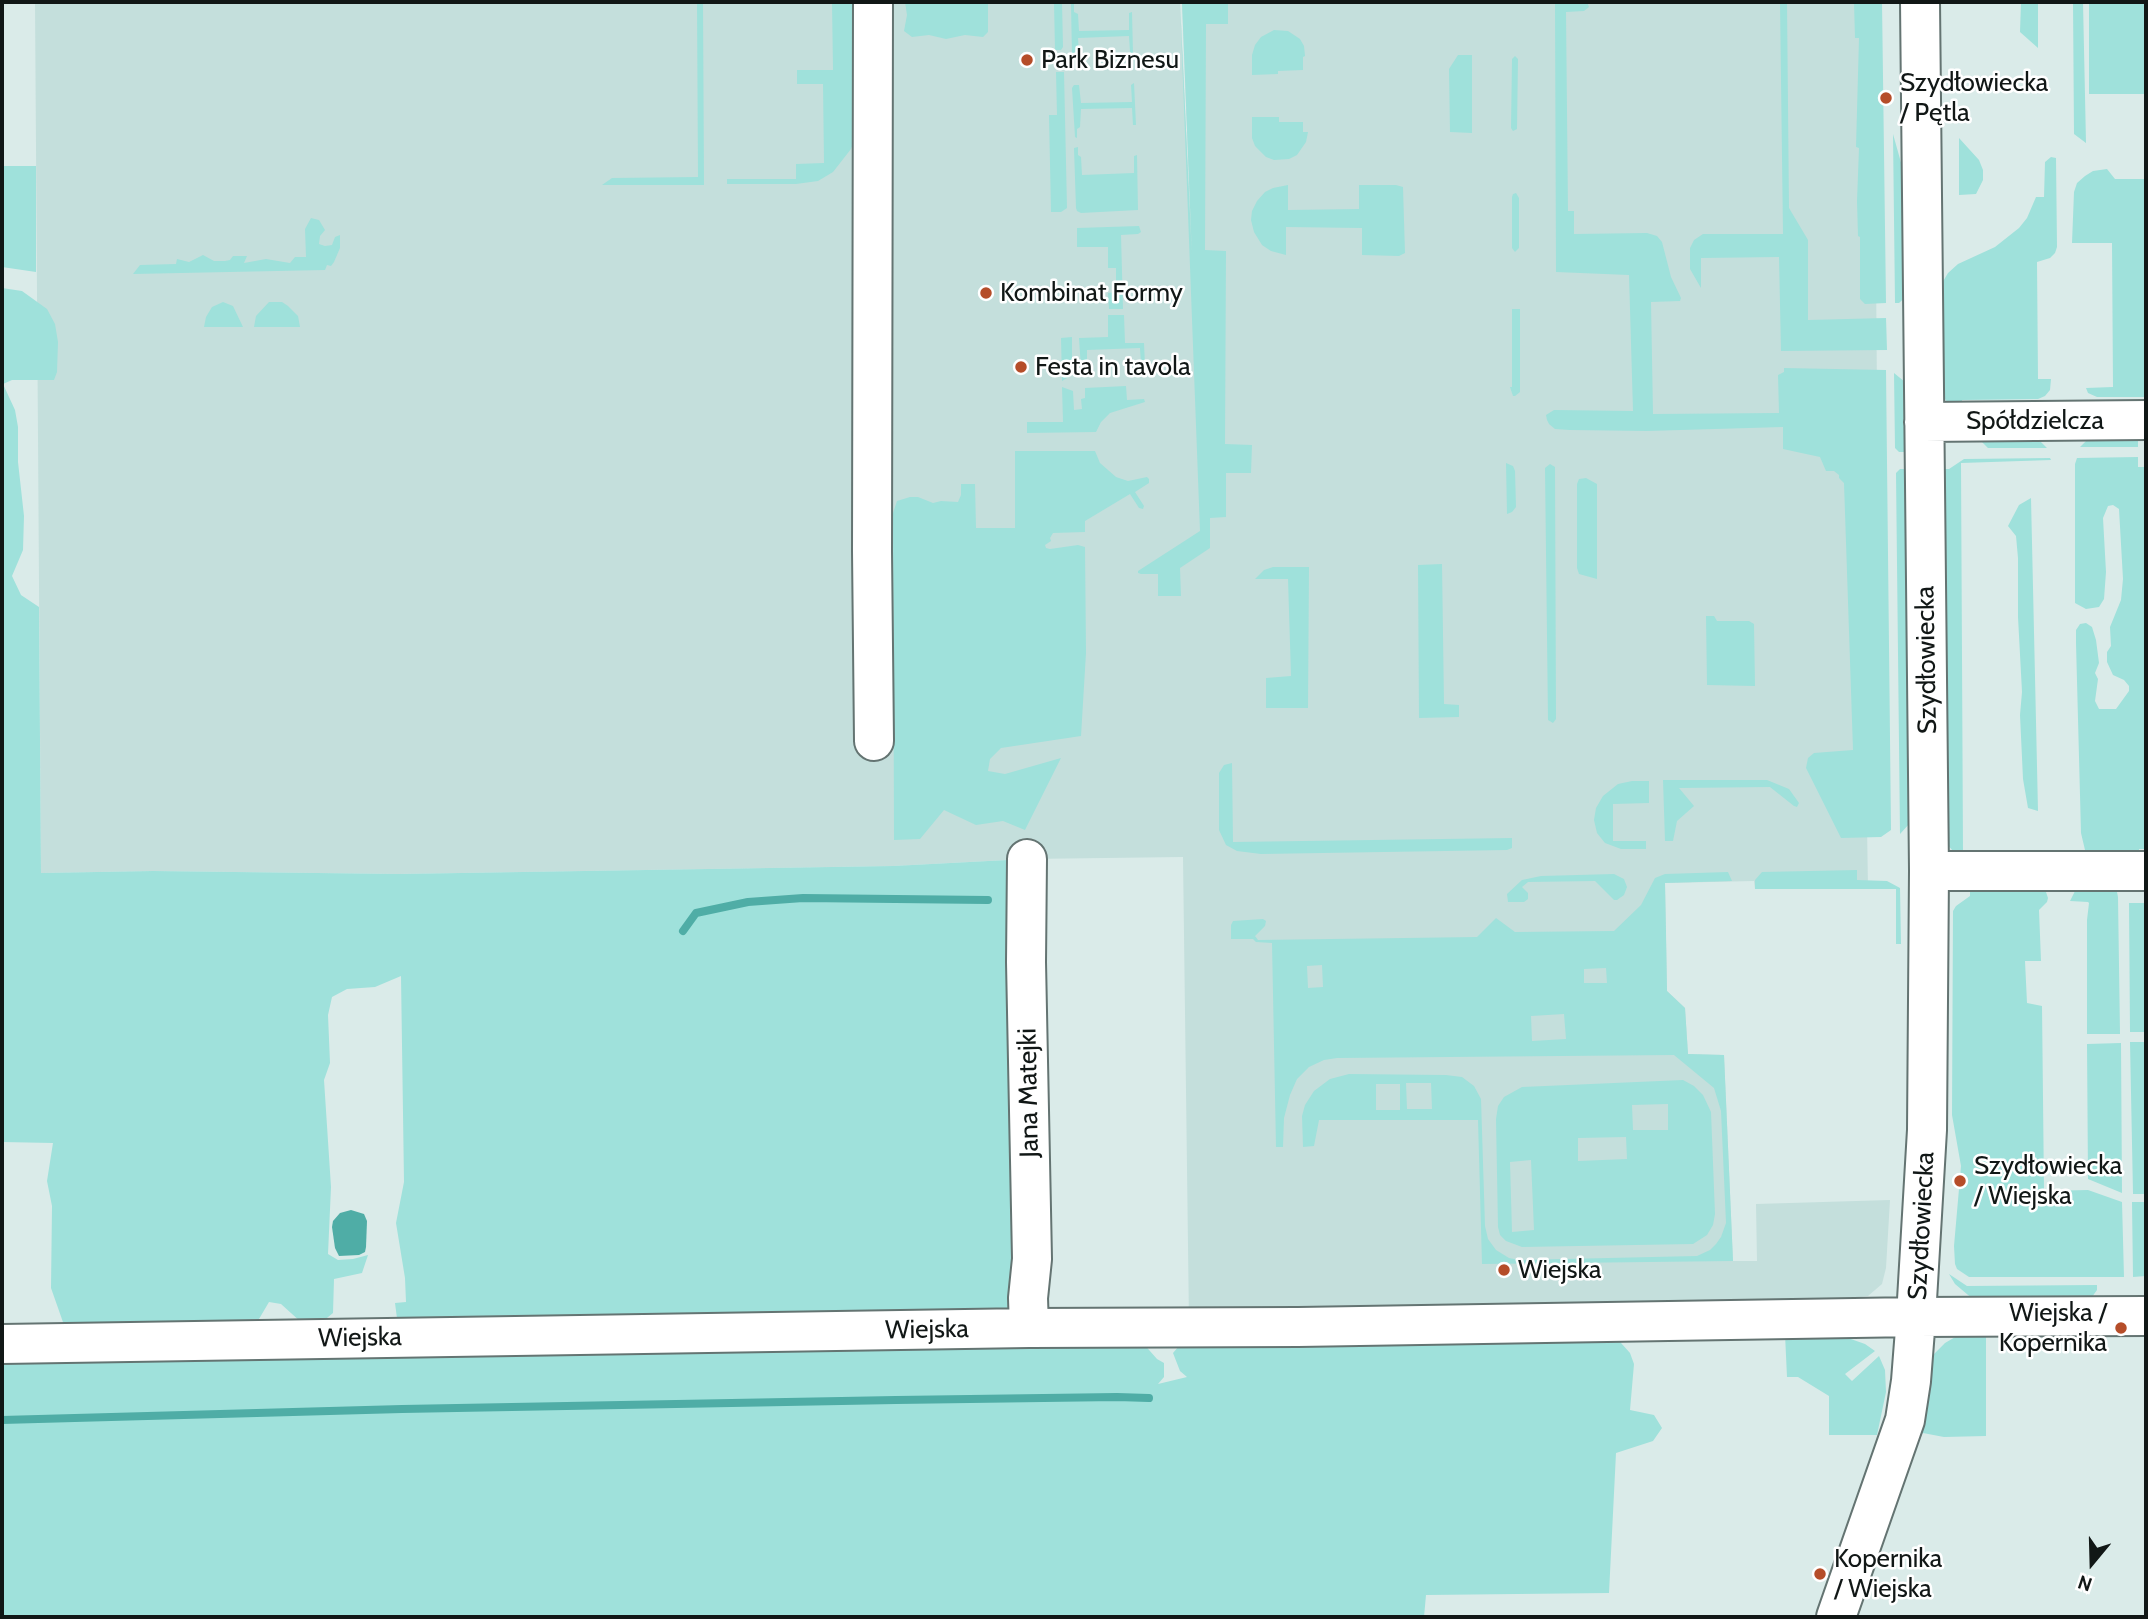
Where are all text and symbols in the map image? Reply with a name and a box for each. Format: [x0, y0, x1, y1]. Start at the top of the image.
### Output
place label: Park Biznesu [1041, 44, 1179, 76]
marker: Park Biznesu [1019, 52, 1035, 68]
place label: Szydłowiecka / Pętla [1900, 67, 2048, 128]
marker: Szydłowiecka / Pętla [1878, 90, 1894, 106]
place label: Kombinat Formy [1000, 277, 1183, 309]
marker: Kombinat Formy [978, 285, 994, 301]
place label: Festa in tavola [1035, 351, 1191, 383]
marker: Festa in tavola [1013, 359, 1029, 375]
street label: Spółdzielcza [1966, 405, 2104, 437]
street label: Szydłowiecka [1910, 586, 1944, 734]
street label: Jana Matejki [1012, 1028, 1046, 1158]
place label: Szydłowiecka / Wiejska [1974, 1150, 2122, 1212]
street label: Szydłowiecka [1903, 1151, 1941, 1301]
marker: Szydłowiecka / Wiejska [1952, 1173, 1968, 1189]
place label: Wiejska [1518, 1254, 1602, 1286]
marker: Wiejska [1496, 1262, 1512, 1278]
place label: Wiejska / Kopernika [1999, 1297, 2107, 1358]
street label: Wiejska [885, 1314, 969, 1346]
marker: Wiejska / Kopernika [2113, 1320, 2129, 1336]
street label: Wiejska [318, 1322, 402, 1354]
north arrow [2057, 1528, 2127, 1598]
place label: Kopernika / Wiejska [1834, 1543, 1942, 1604]
marker: Kopernika / Wiejska [1812, 1566, 1828, 1582]
text: N [2075, 1570, 2095, 1596]

